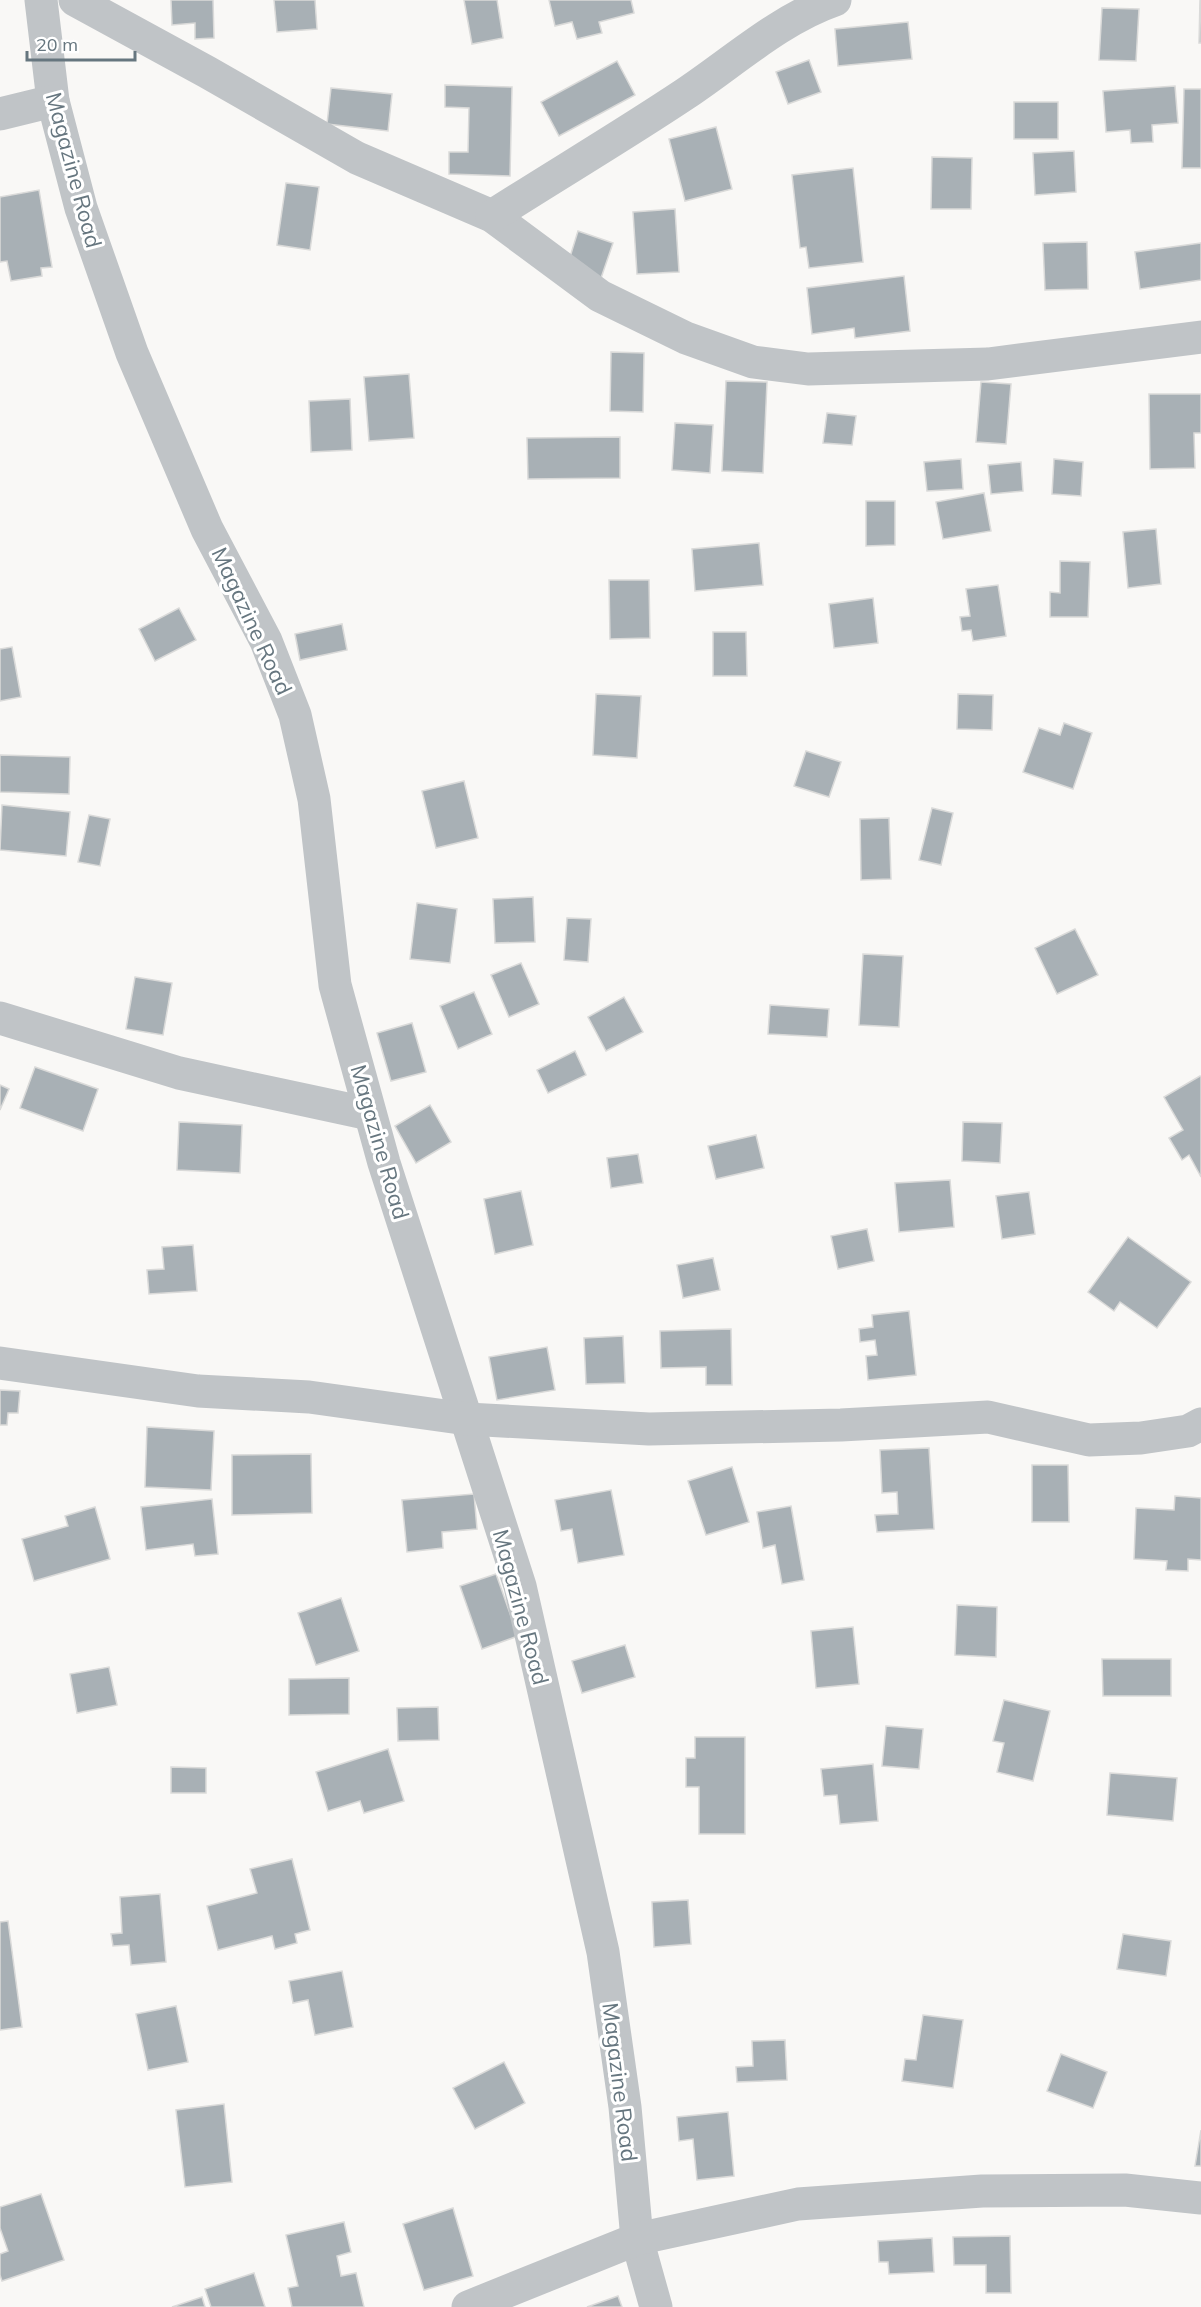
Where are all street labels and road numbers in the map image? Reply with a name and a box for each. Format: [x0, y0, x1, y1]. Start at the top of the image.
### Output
street label: Magazine Road [40, 89, 108, 251]
street label: Magazine Road [206, 543, 298, 699]
street label: Magazine Road [345, 1061, 415, 1223]
street label: Magazine Road [487, 1526, 555, 1688]
street label: Magazine Road [596, 2001, 644, 2163]

